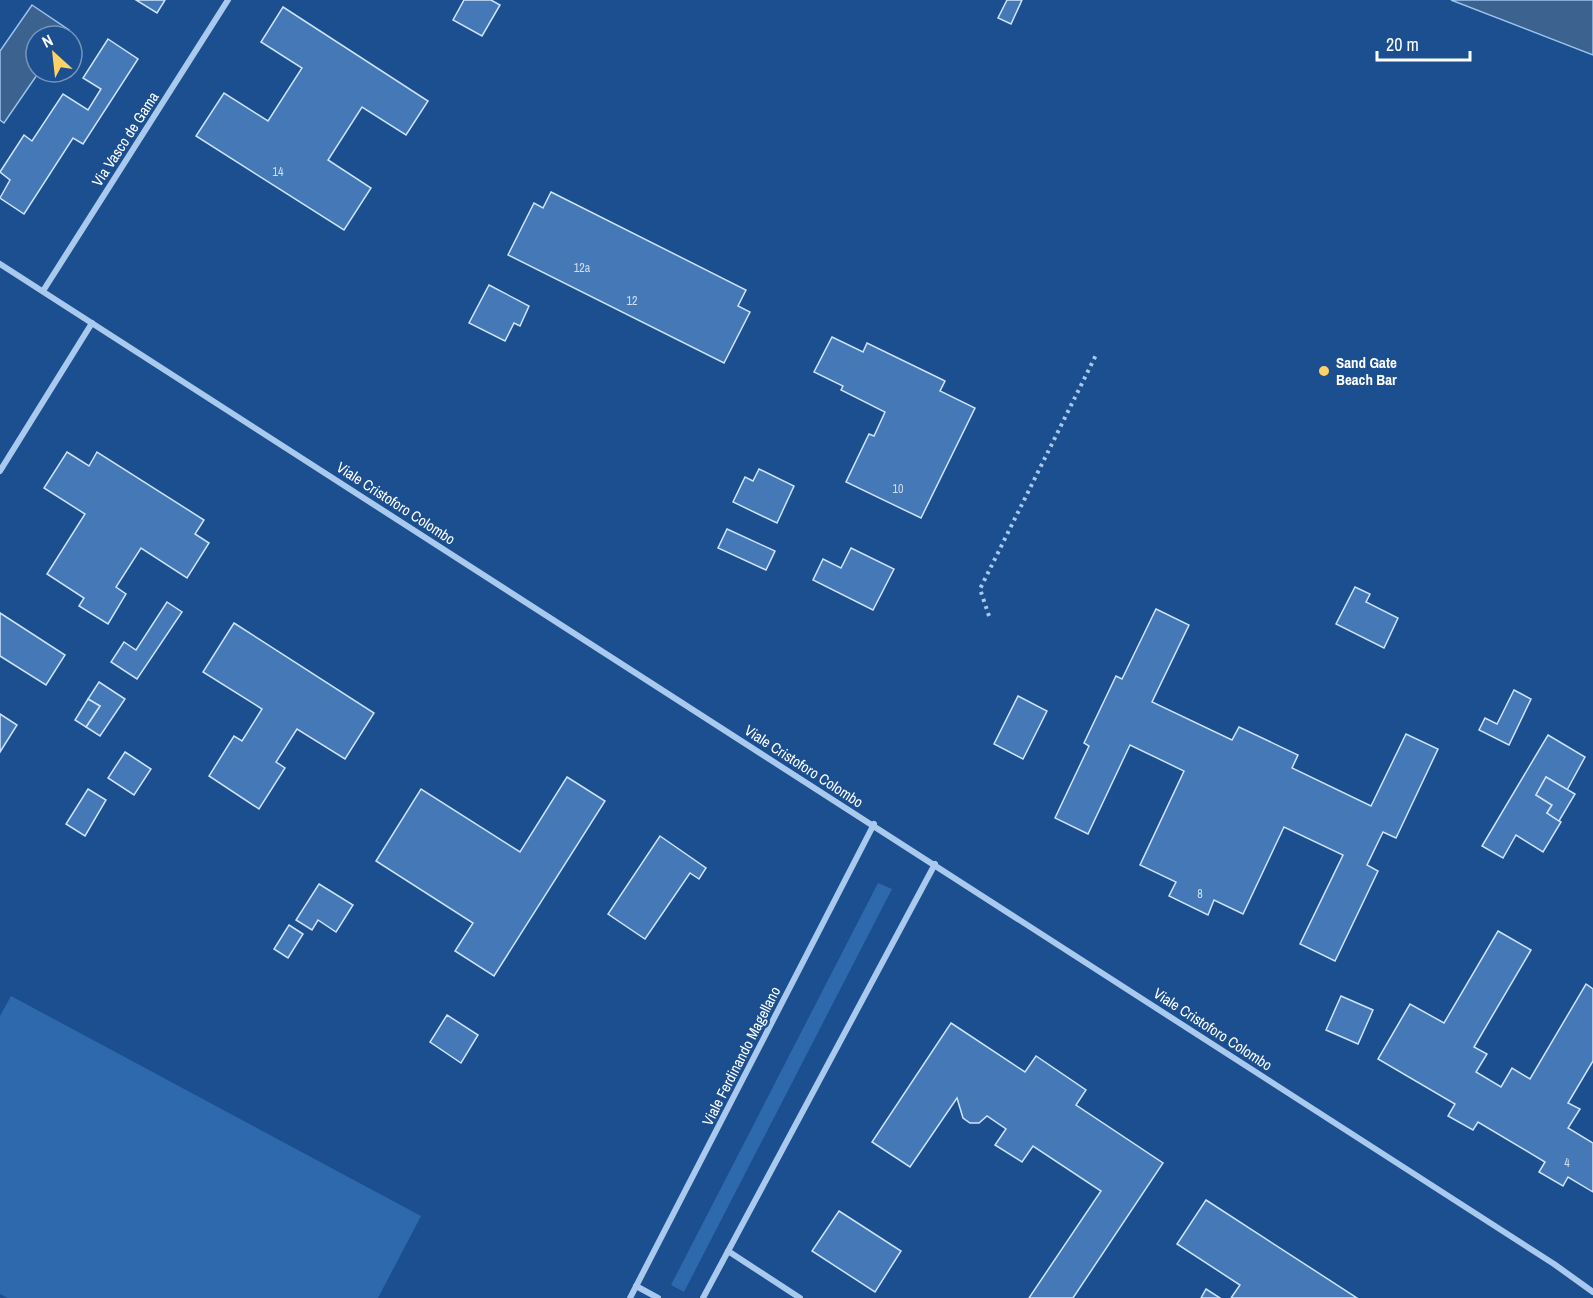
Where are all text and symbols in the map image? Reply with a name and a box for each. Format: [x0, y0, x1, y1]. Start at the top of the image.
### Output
north arrow [24, 24, 84, 84]
scale bar [1377, 24, 1470, 62]
text: N [38, 29, 56, 53]
text: 20 m [1386, 32, 1419, 57]
street label: Via Vasco de Gama [87, 87, 164, 190]
house number: 14 [273, 164, 284, 180]
house number: 12a [574, 260, 591, 276]
house number: 12 [627, 293, 637, 309]
place label: Sand Gate Beach Bar [1336, 352, 1397, 390]
marker: Sand Gate Beach Bar [1317, 364, 1331, 378]
street label: Viale Cristoforo Colombo [332, 457, 460, 549]
house number: 10 [893, 481, 903, 497]
street label: Viale Cristoforo Colombo [740, 720, 868, 812]
house number: 8 [1197, 886, 1203, 902]
street label: Viale Ferdinando Magellano [697, 983, 785, 1129]
street label: Viale Cristoforo Colombo [1149, 983, 1277, 1075]
house number: 4 [1564, 1155, 1570, 1171]

